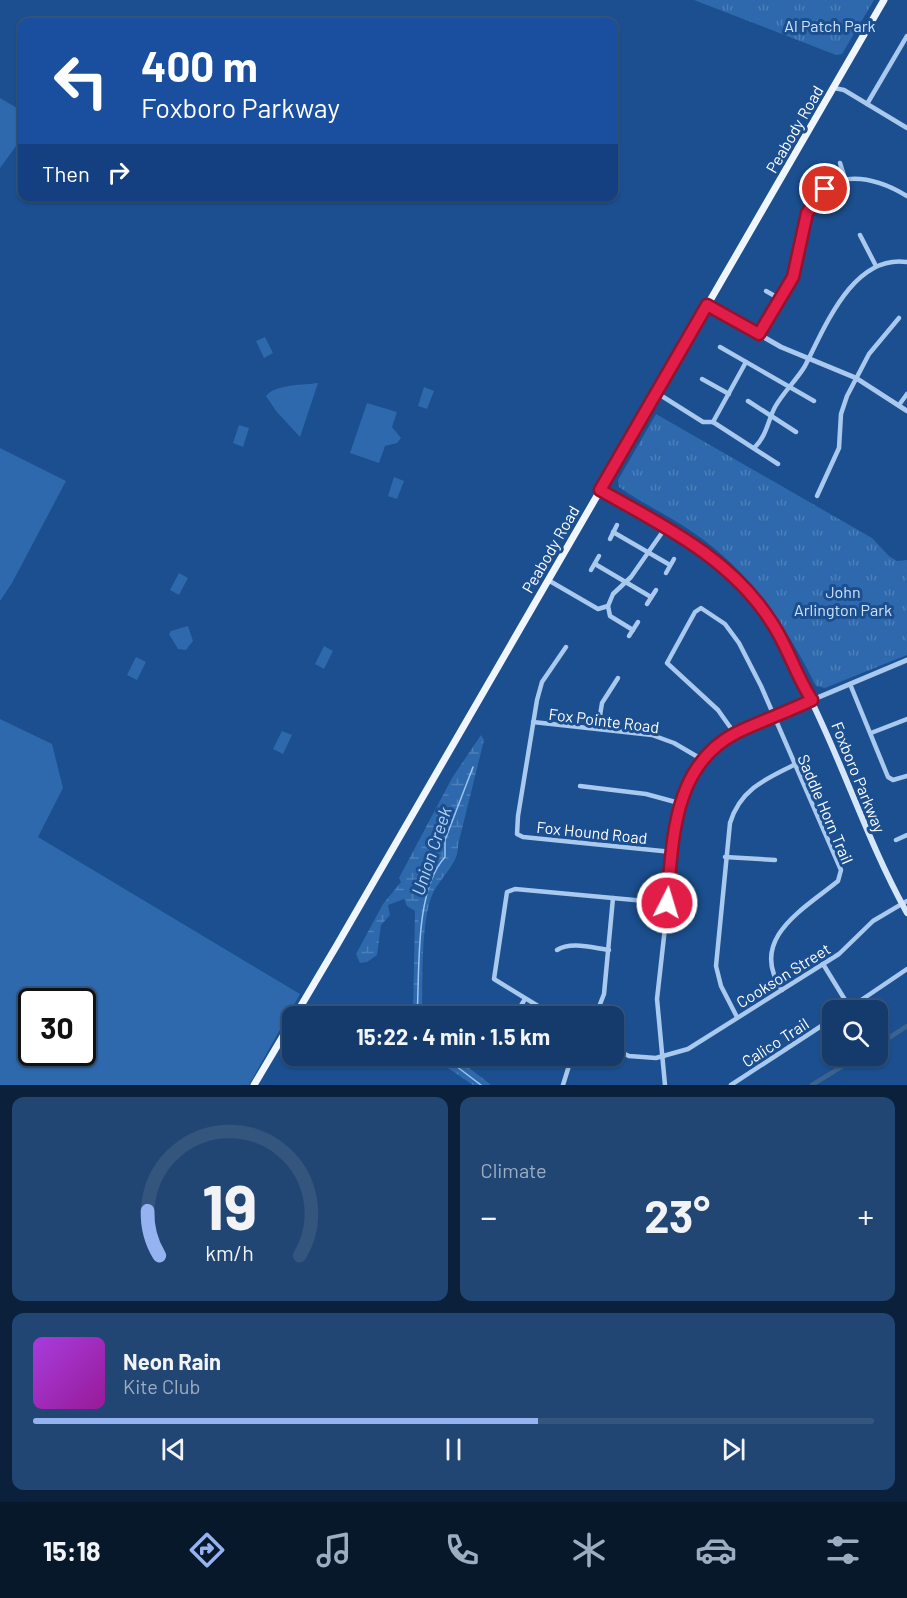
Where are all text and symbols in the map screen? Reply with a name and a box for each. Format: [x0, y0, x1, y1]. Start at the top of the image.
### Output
park label: Al Patch Park [784, 16, 876, 35]
text: 400 m [141, 40, 258, 90]
icon: left [42, 42, 120, 120]
street label: Peabody Road [761, 82, 827, 176]
text: Foxboro Parkway [141, 91, 340, 123]
icon: right [102, 156, 135, 189]
text: Then [42, 160, 90, 186]
pin [799, 163, 850, 214]
icon: arrive [808, 172, 841, 205]
street label: Peabody Road [517, 502, 583, 596]
park label: John Arlington Park [794, 582, 892, 619]
street label: Fox Pointe Road [548, 704, 660, 736]
street label: Foxboro Parkway [828, 719, 890, 836]
street label: Saddle Horn Trail [794, 751, 858, 867]
water label: Union Creek [406, 804, 456, 898]
street label: Fox Hound Road [536, 817, 648, 847]
position arrow [635, 871, 699, 935]
street label: Cookson Street [733, 939, 833, 1011]
speed limit sign: 30 [18, 988, 96, 1066]
map controls [822, 1000, 888, 1066]
button: search [822, 1000, 888, 1066]
street label: Calico Trail [738, 1013, 812, 1071]
text: 15:22 · 4 min · 1.5 km [356, 1023, 550, 1049]
text: Climate [481, 1158, 547, 1182]
text: 19 [202, 1168, 257, 1242]
text: 23° [644, 1188, 710, 1242]
text: − [481, 1196, 497, 1236]
text: + [857, 1196, 874, 1236]
text: km/h [205, 1240, 254, 1265]
text: Neon Rain [123, 1348, 221, 1374]
text: Kite Club [123, 1374, 200, 1398]
icon: previous [157, 1433, 190, 1466]
icon: pause [437, 1433, 470, 1466]
icon: next [717, 1433, 750, 1466]
icon: directions [186, 1529, 228, 1571]
icon: music [313, 1529, 355, 1571]
icon: phone [441, 1529, 483, 1571]
icon: climate [568, 1529, 610, 1571]
icon: car [695, 1529, 737, 1571]
icon: filters [822, 1529, 864, 1571]
text: 15:18 [43, 1534, 101, 1566]

